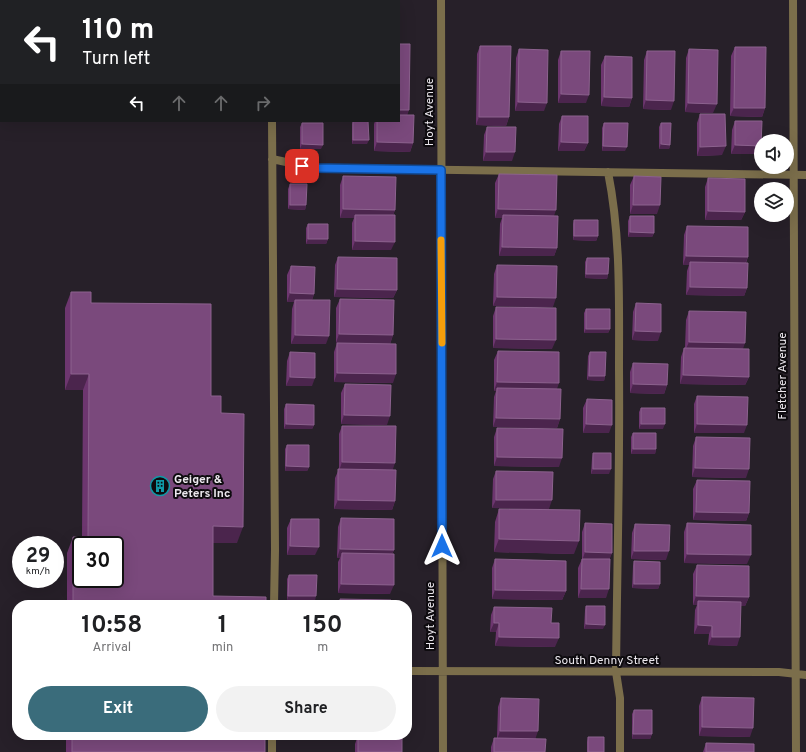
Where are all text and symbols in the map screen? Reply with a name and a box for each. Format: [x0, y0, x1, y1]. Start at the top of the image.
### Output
text: 110 m [82, 13, 154, 49]
icon: left [16, 16, 68, 68]
text: Turn left [82, 48, 150, 71]
street label: Hoyt Avenue [422, 78, 438, 146]
icon: left [126, 92, 148, 114]
icon: ahead [168, 92, 190, 114]
icon: ahead [210, 92, 232, 114]
icon: right [252, 92, 274, 114]
map controls [754, 134, 794, 222]
button: sound [754, 134, 794, 174]
pin [285, 149, 319, 183]
icon: arrive [291, 155, 313, 177]
button: layers [754, 182, 794, 222]
street label: Fletcher Avenue [775, 332, 791, 420]
place label: Geiger & Peters Inc [174, 472, 231, 502]
building icon: Geiger & Peters Inc [149, 475, 171, 497]
position arrow [421, 525, 463, 567]
speed limit sign: 30 [72, 536, 124, 588]
text: 29 [26, 544, 50, 570]
text: km/h [26, 565, 50, 578]
street label: Hoyt Avenue [423, 582, 439, 650]
text: 10:58 [81, 611, 142, 641]
text: 1 [218, 611, 227, 641]
text: 150 [303, 611, 343, 641]
text: Arrival [92, 640, 131, 656]
text: min [212, 640, 233, 656]
text: m [317, 640, 328, 656]
street label: South Denny Street [555, 653, 659, 669]
button: Exit [28, 686, 208, 732]
button: Share [216, 686, 396, 732]

